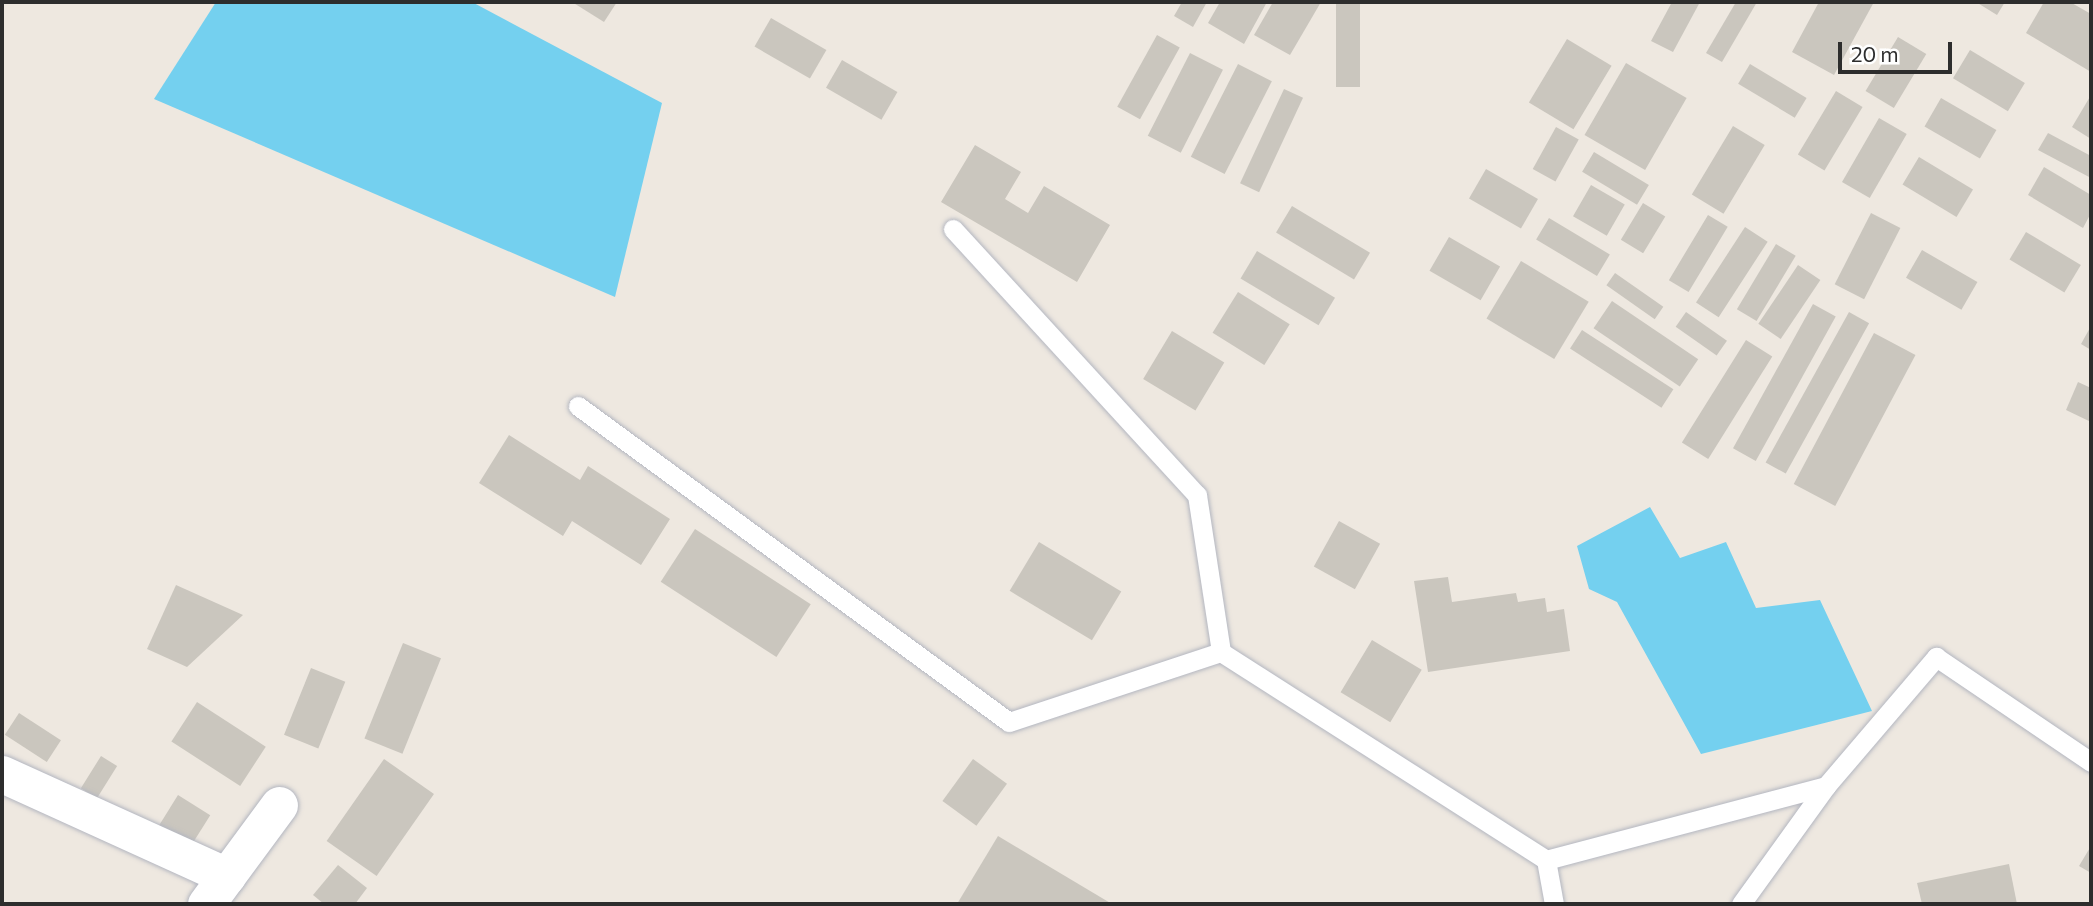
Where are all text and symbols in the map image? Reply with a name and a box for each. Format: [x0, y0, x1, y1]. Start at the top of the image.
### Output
scale bar [1841, 28, 1955, 72]
text: 20 m [1851, 41, 1899, 66]

